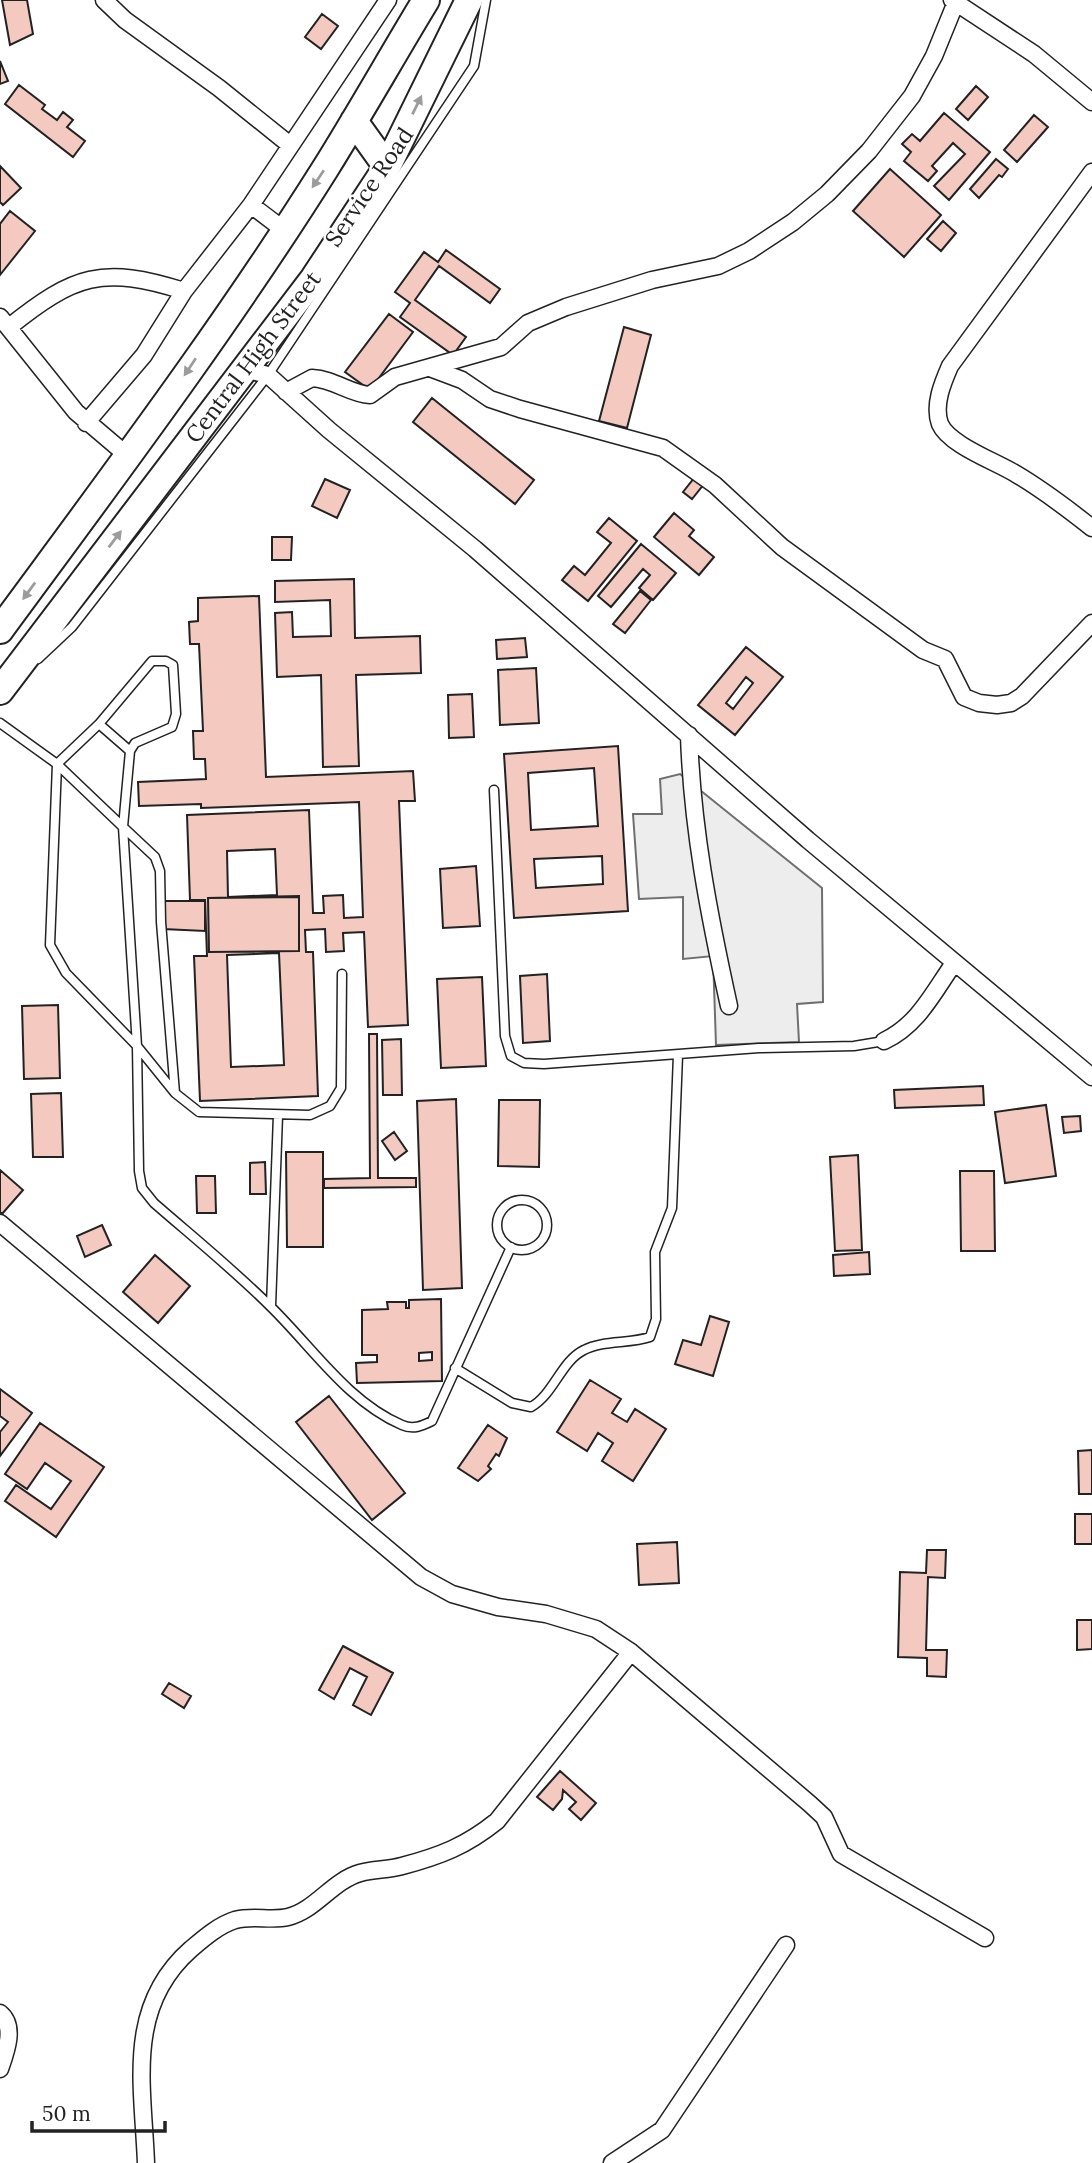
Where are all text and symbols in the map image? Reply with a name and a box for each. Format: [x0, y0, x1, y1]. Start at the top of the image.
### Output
one-way arrow [411, 95, 423, 115]
street label: Service Road [318, 121, 419, 252]
one-way arrow [311, 170, 325, 188]
street label: Central High Street [179, 265, 327, 448]
one-way arrow [183, 358, 197, 376]
one-way arrow [108, 530, 122, 548]
one-way arrow [22, 582, 36, 600]
scale bar [32, 2090, 164, 2134]
text: 50 m [42, 2100, 91, 2127]

